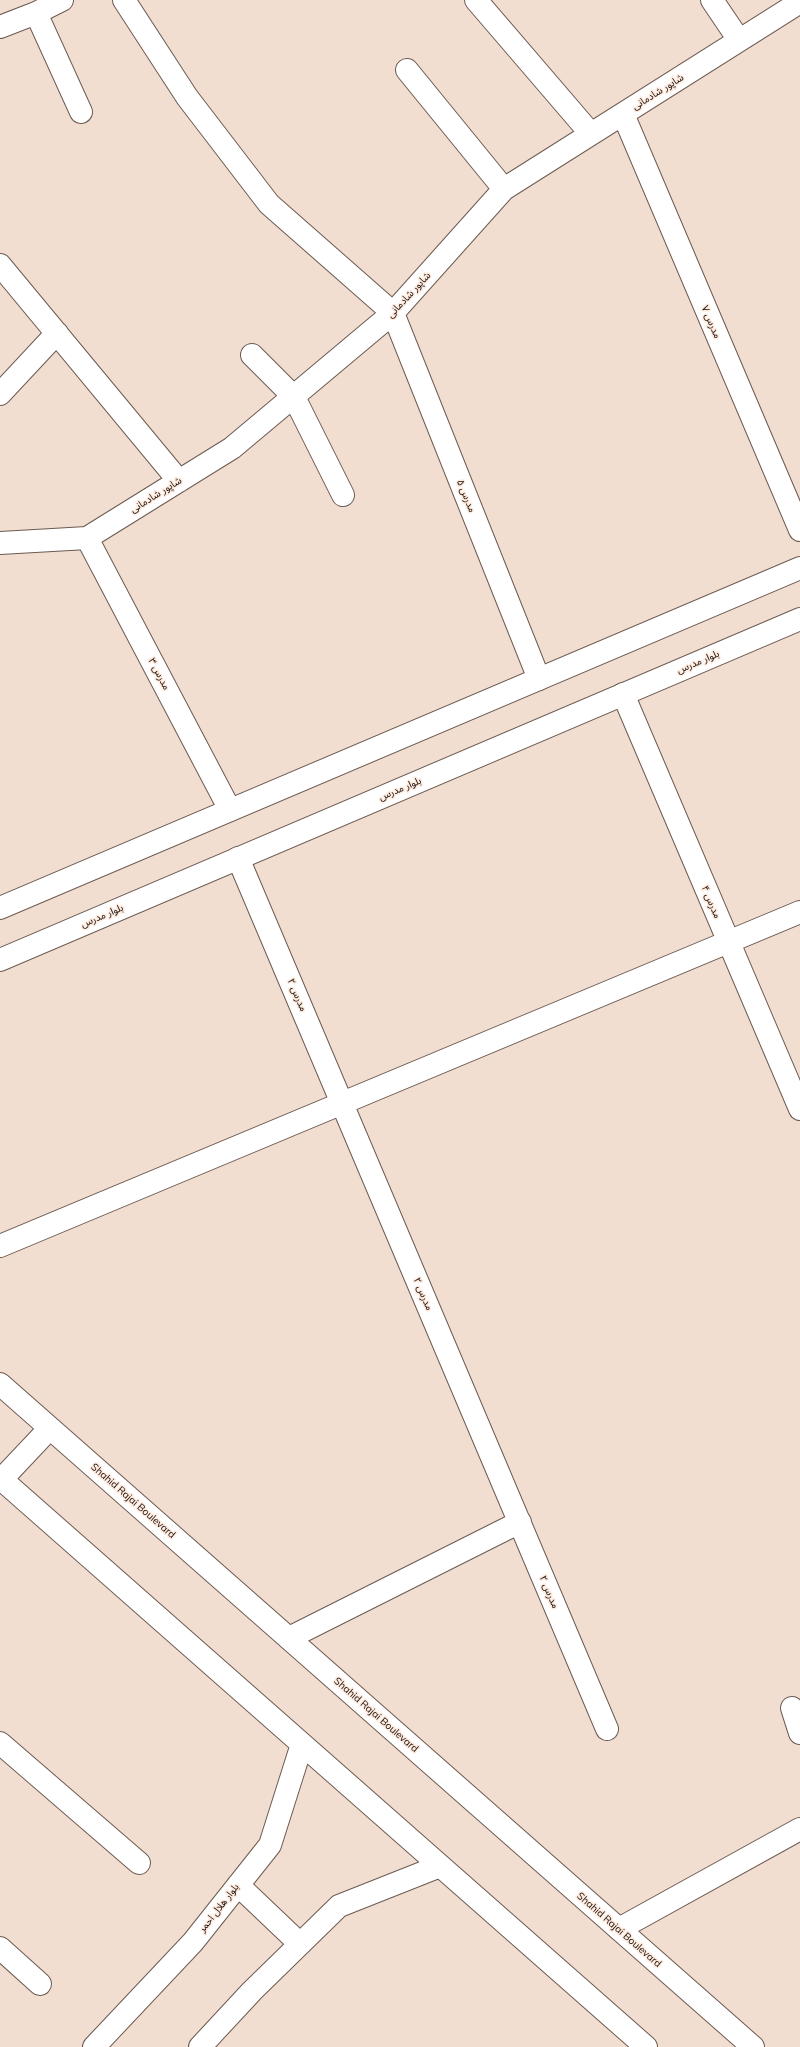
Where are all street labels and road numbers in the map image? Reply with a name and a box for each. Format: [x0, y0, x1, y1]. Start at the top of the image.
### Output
street label: شاپور شادمانی [630, 71, 686, 113]
street label: شاپور شادمانی [385, 270, 433, 320]
street label: مدرس ۷ [699, 304, 723, 340]
street label: شاپور شادمانی [128, 474, 184, 516]
street label: مدرس ۵ [454, 478, 478, 514]
street label: بلوار مدرس [675, 648, 721, 676]
street label: مدرس ۳ [146, 656, 172, 692]
street label: بلوار مدرس [377, 775, 423, 803]
street label: مدرس ۴ [699, 884, 723, 920]
street label: بلوار مدرس [79, 902, 125, 930]
street label: مدرس ۲ [285, 977, 309, 1013]
street label: مدرس ۲ [411, 1276, 435, 1312]
street label: Shahid Rajai Boulevard [88, 1461, 178, 1541]
street label: مدرس ۲ [537, 1574, 561, 1610]
street label: Shahid Rajai Boulevard [331, 1675, 421, 1755]
street label: بلوار هلال احمر [196, 1881, 242, 1935]
street label: Shahid Rajai Boulevard [574, 1890, 664, 1970]

